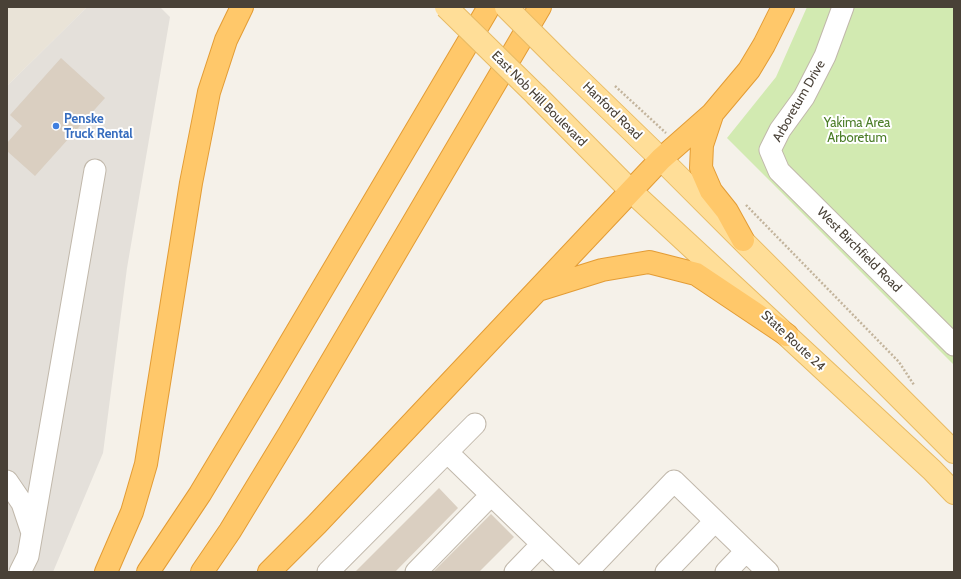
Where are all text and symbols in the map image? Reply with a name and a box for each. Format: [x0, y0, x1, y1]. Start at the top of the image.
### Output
street label: East Nob Hill Boulevard [488, 48, 590, 150]
street label: Arboretum Drive [769, 57, 829, 145]
street label: Hanford Road [579, 79, 645, 143]
place label: Penske Truck Rental [64, 111, 133, 142]
park label: Yakima Area Arboretum [824, 115, 890, 146]
marker: Penske Truck Rental [51, 121, 61, 131]
street label: West Birchfield Road [813, 204, 905, 296]
street label: State Route 24 [758, 307, 828, 375]

